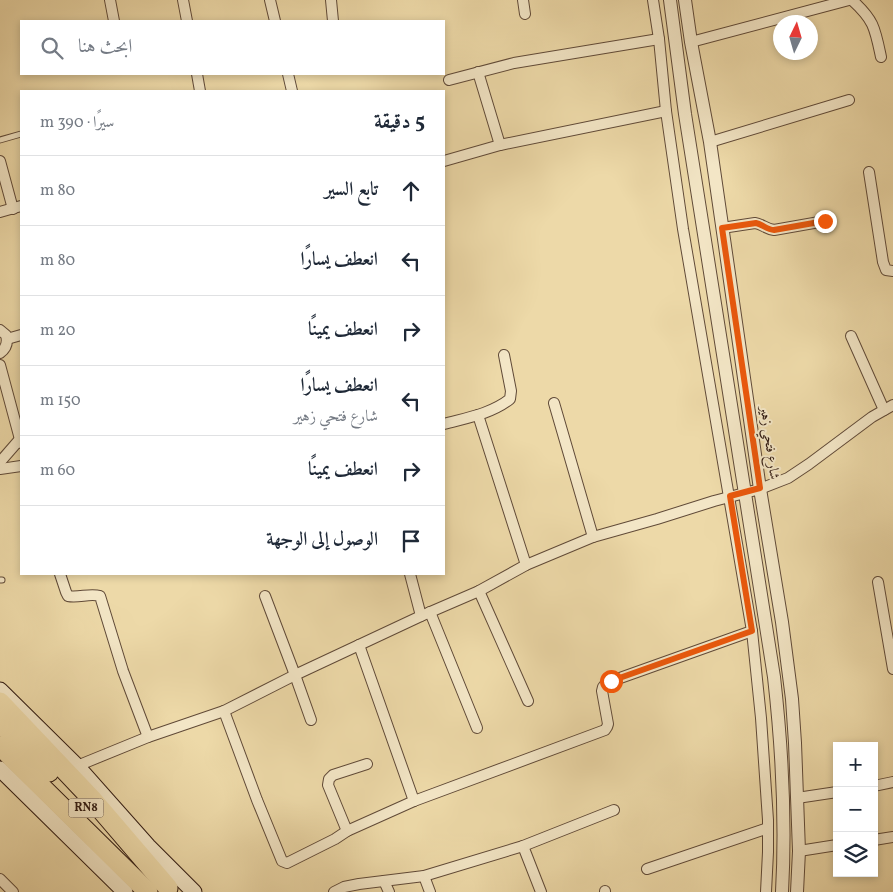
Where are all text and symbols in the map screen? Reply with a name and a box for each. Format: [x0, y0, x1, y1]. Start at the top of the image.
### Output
north arrow [773, 15, 818, 60]
search box [20, 20, 445, 75]
icon: search [38, 34, 66, 62]
text: ابحث هنا [78, 34, 132, 60]
text: 5 دقيقة [374, 108, 425, 137]
text: سيرًا · 390 m [40, 112, 114, 134]
text: تابع السير [325, 177, 378, 203]
icon: ahead [397, 177, 425, 205]
text: 80 m [40, 180, 75, 202]
route end [814, 210, 837, 233]
text: انعطف يسارًا [300, 247, 378, 273]
icon: left [397, 247, 425, 275]
text: 80 m [40, 250, 75, 272]
text: انعطف يمينًا [308, 317, 378, 343]
icon: right [397, 317, 425, 345]
text: 20 m [40, 320, 75, 342]
text: انعطف يسارًا [300, 373, 378, 399]
icon: left [397, 387, 425, 415]
text: 150 m [40, 390, 81, 412]
street label: شارع فتحي زهير [752, 403, 784, 481]
text: شارع فتحي زهير [294, 406, 378, 428]
text: انعطف يمينًا [308, 457, 378, 483]
icon: right [397, 457, 425, 485]
text: 60 m [40, 460, 75, 482]
text: الوصول إلى الوجهة [266, 527, 378, 553]
icon: arrive [397, 527, 425, 555]
route start [600, 670, 623, 693]
map controls [833, 742, 878, 877]
button: + [833, 742, 878, 787]
button: − [833, 787, 878, 832]
road number: RN8 [68, 798, 104, 818]
button: layers [833, 832, 878, 877]

